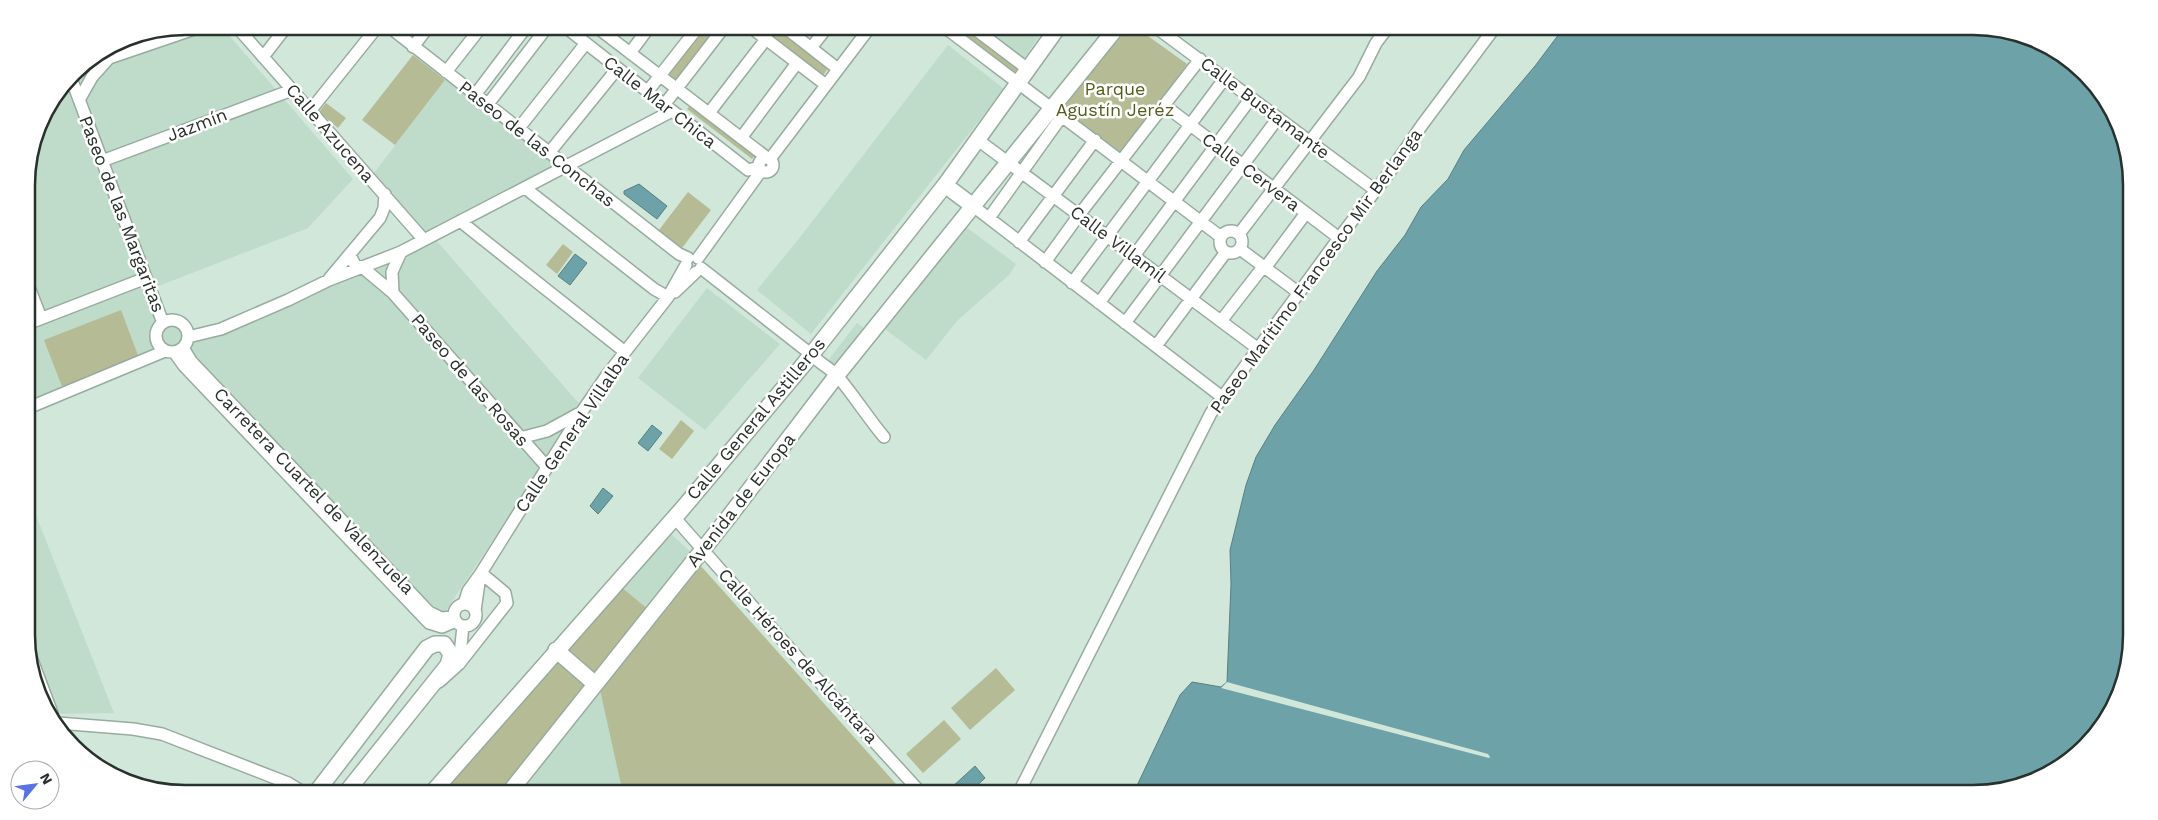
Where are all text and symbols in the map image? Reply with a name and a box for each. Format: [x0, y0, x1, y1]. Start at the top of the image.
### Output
street label: Calle Mar Chica [600, 51, 721, 152]
street label: Calle Bustamante [1197, 52, 1334, 163]
street label: Paseo de las Conchas [455, 76, 620, 211]
park label: Parque Agustín Jeréz [1056, 78, 1174, 120]
street label: Calle Azucena [282, 79, 379, 186]
street label: Jazmín [164, 103, 230, 146]
street label: Paseo de las Margaritas [75, 113, 170, 315]
street label: Paseo Marítimo Francesco Mir Berlanga [1205, 124, 1426, 417]
street label: Calle Cervera [1198, 128, 1304, 215]
street label: Calle Villamíl [1066, 201, 1171, 287]
street label: Paseo de las Rosas [407, 309, 534, 450]
street label: Calle General Astilleros [682, 333, 830, 504]
street label: Calle General Villalba [510, 349, 633, 516]
street label: Carretera Cuartel de Valenzuela [210, 383, 419, 598]
street label: Avenida de Europa [682, 429, 799, 571]
street label: Calle Héroes de Alcántara [714, 564, 883, 747]
north arrow [10, 760, 60, 810]
text: N [37, 770, 56, 787]

